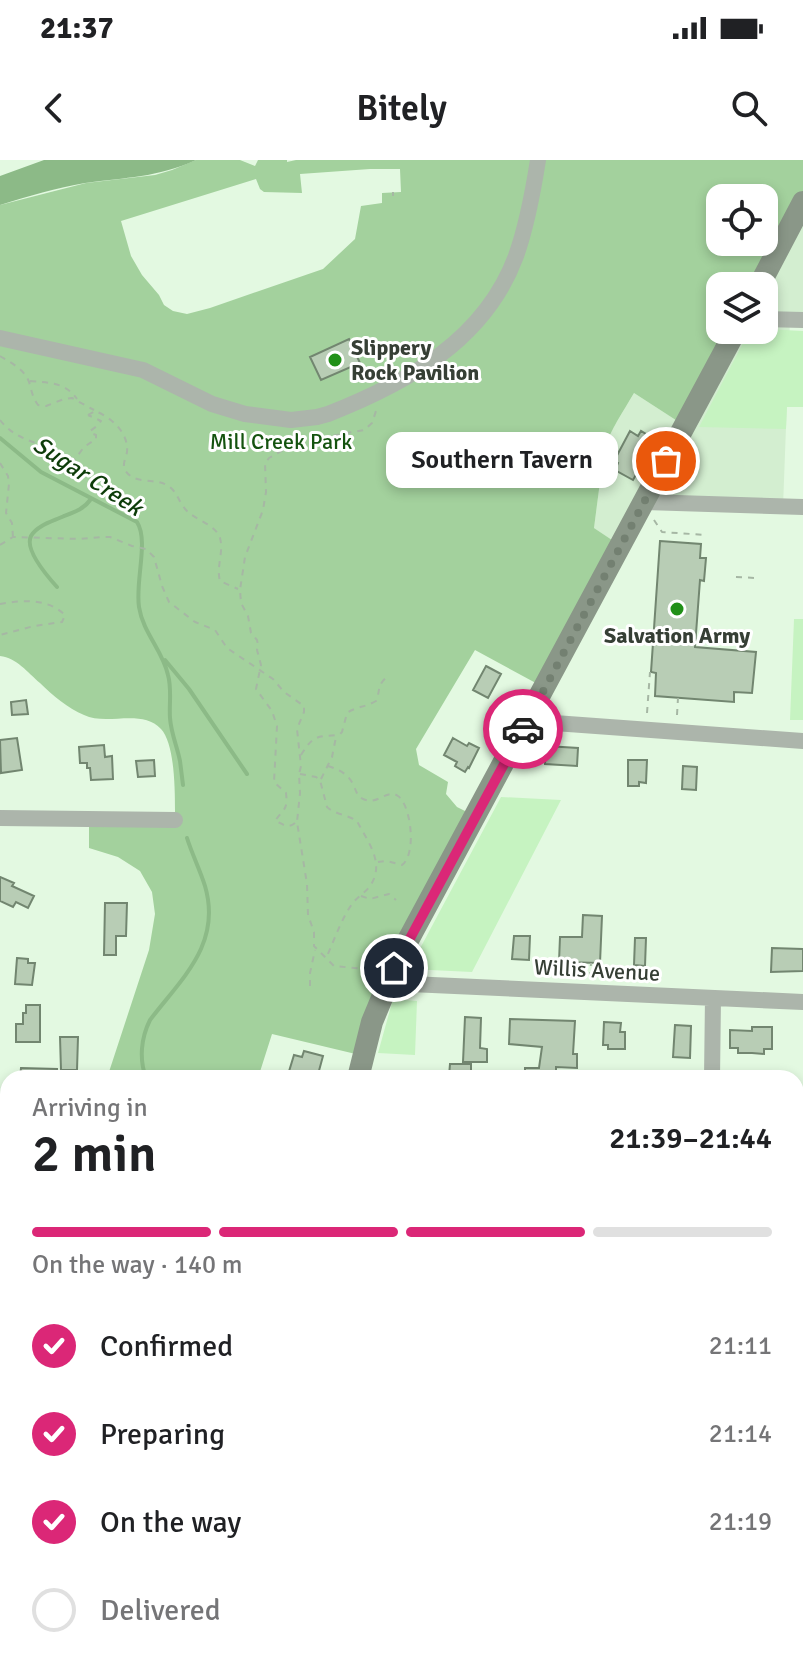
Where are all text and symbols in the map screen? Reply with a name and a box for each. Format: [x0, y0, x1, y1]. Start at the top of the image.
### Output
text: 21:37 [40, 10, 114, 47]
icon: back [32, 86, 76, 130]
text: Bitely [356, 86, 447, 131]
icon: search [727, 86, 771, 130]
map controls [706, 184, 778, 344]
button: locate [706, 184, 778, 256]
button: layers [706, 272, 778, 344]
place label: Slippery Rock Pavilion [351, 334, 479, 386]
marker: Slippery Rock Pavilion [326, 351, 344, 369]
pin [632, 427, 700, 495]
park label: Mill Creek Park [210, 428, 352, 455]
water label: Sugar Creek [28, 430, 150, 524]
callout: Southern Tavern [386, 433, 618, 489]
icon: bag [644, 439, 688, 483]
text: Southern Tavern [411, 444, 593, 476]
marker: Salvation Army [668, 600, 686, 618]
place label: Salvation Army [604, 622, 750, 649]
courier [483, 689, 563, 769]
icon: car [501, 707, 545, 751]
pin [360, 934, 428, 1002]
icon: home [372, 946, 416, 990]
street label: Willis Avenue [533, 953, 661, 987]
text: Arriving in [32, 1092, 148, 1124]
text: 21:39–21:44 [609, 1120, 772, 1157]
text: 2 min [32, 1122, 157, 1186]
text: On the way · 140 m [32, 1249, 242, 1281]
icon: check [32, 1324, 76, 1368]
text: Confirmed [100, 1328, 233, 1365]
text: 21:11 [709, 1330, 772, 1362]
icon: check [32, 1412, 76, 1456]
text: Preparing [100, 1416, 225, 1453]
text: 21:14 [709, 1418, 772, 1450]
icon: check [32, 1500, 76, 1544]
text: On the way [100, 1504, 241, 1541]
text: 21:19 [709, 1506, 772, 1538]
text: Delivered [100, 1592, 221, 1629]

